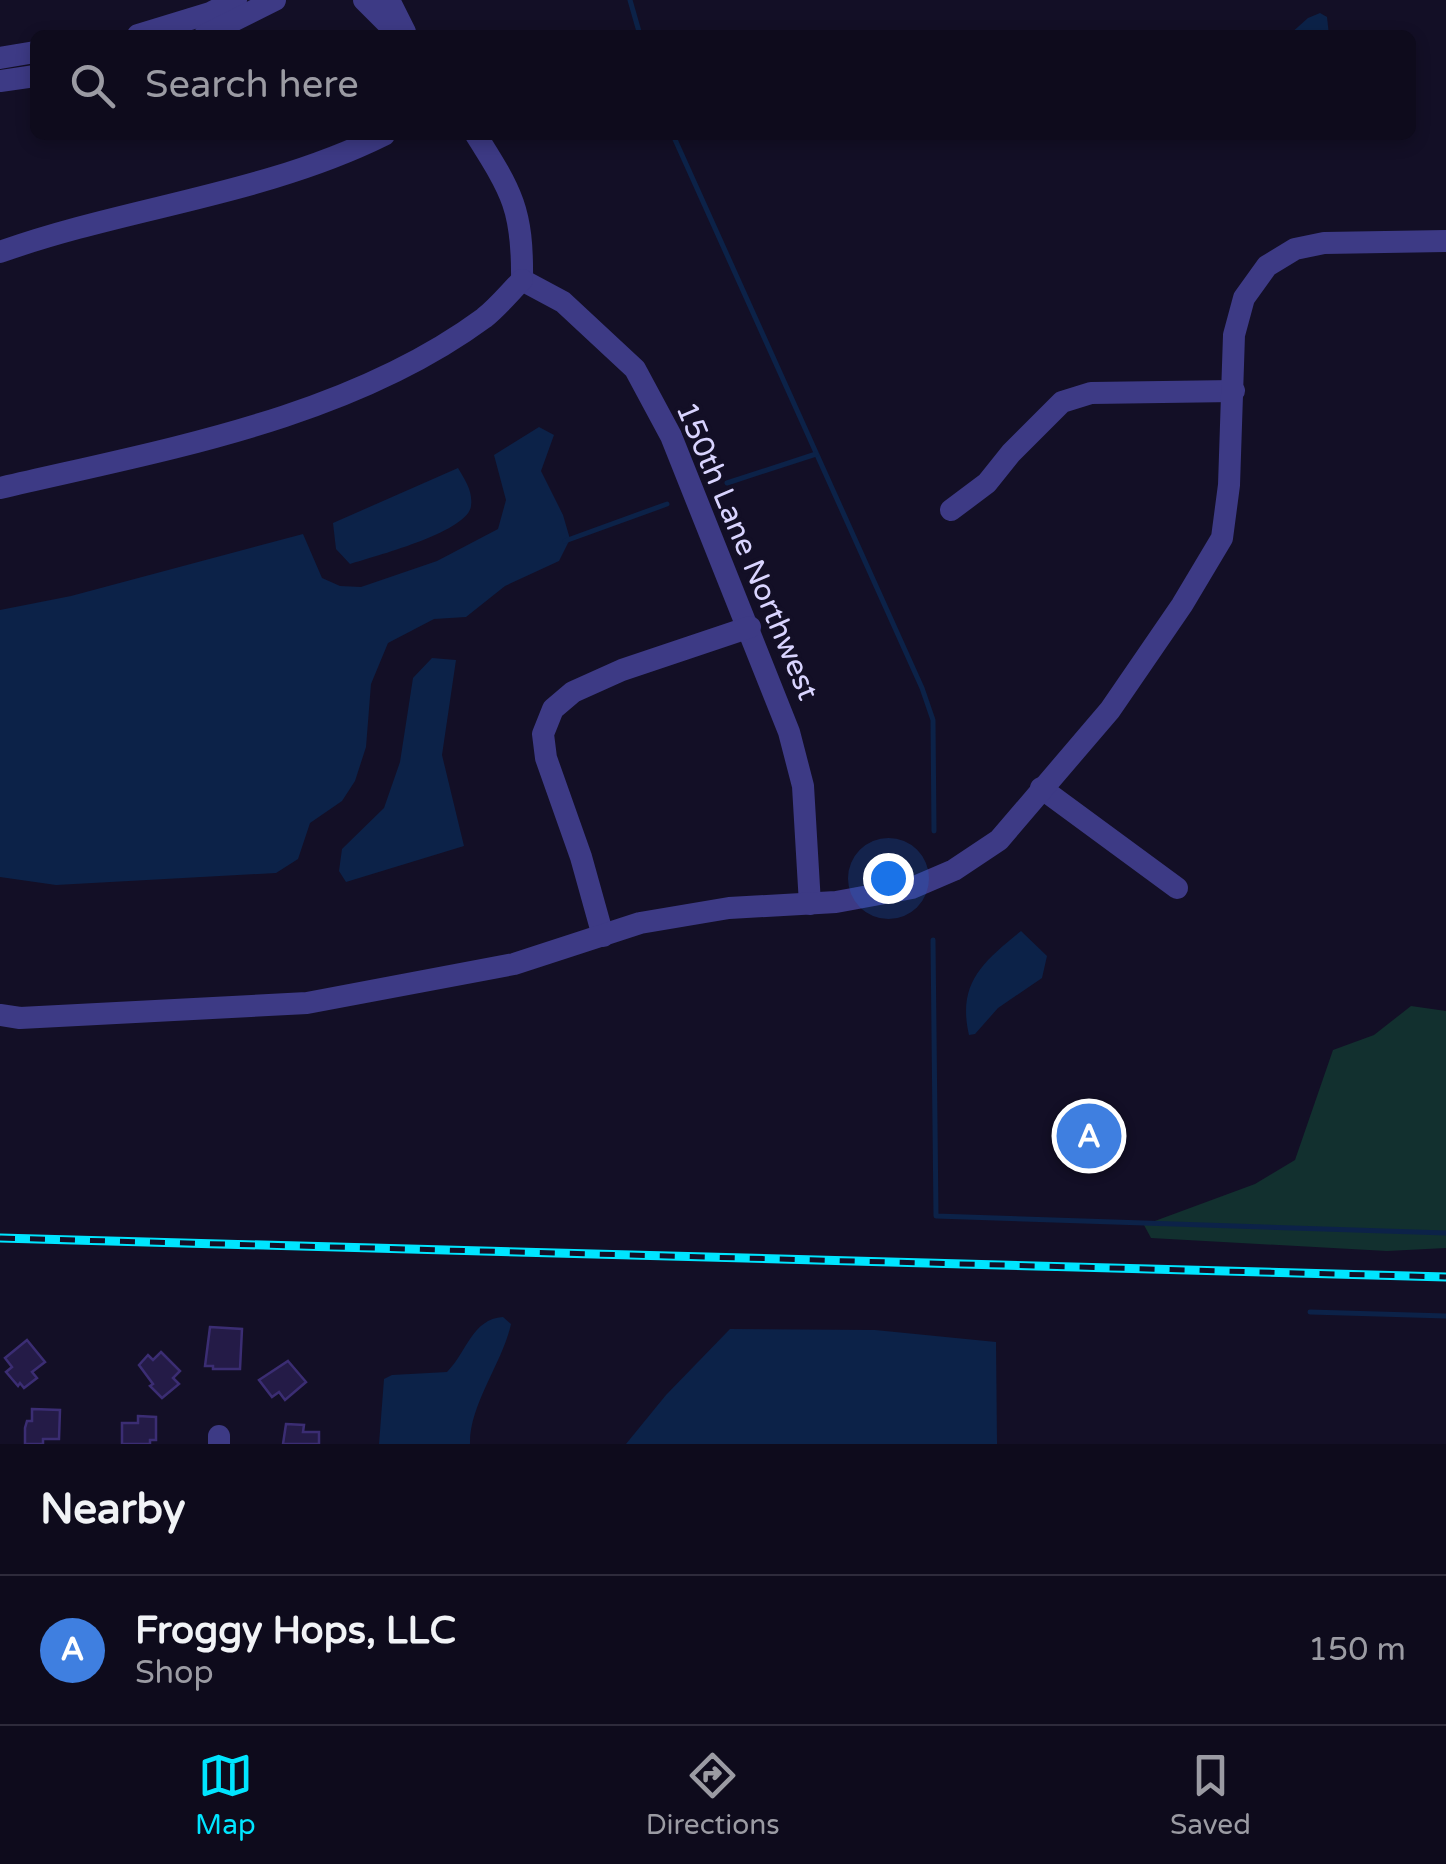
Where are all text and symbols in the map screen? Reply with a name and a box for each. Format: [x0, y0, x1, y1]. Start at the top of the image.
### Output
search box [30, 30, 1416, 140]
icon: search [65, 58, 120, 113]
text: Search here [145, 62, 359, 108]
street label: 150th Lane Northwest [667, 396, 827, 706]
your location [863, 853, 914, 904]
pin: A [1056, 1098, 1122, 1174]
text: Nearby [40, 1484, 185, 1535]
text: Froggy Hops, LLC [135, 1608, 456, 1654]
text: A [61, 1631, 84, 1669]
text: 150 m [1308, 1631, 1406, 1669]
text: Shop [135, 1654, 214, 1692]
tab: Map [195, 1748, 256, 1842]
tab: Directions [646, 1748, 780, 1842]
tab: Saved [1170, 1748, 1251, 1842]

